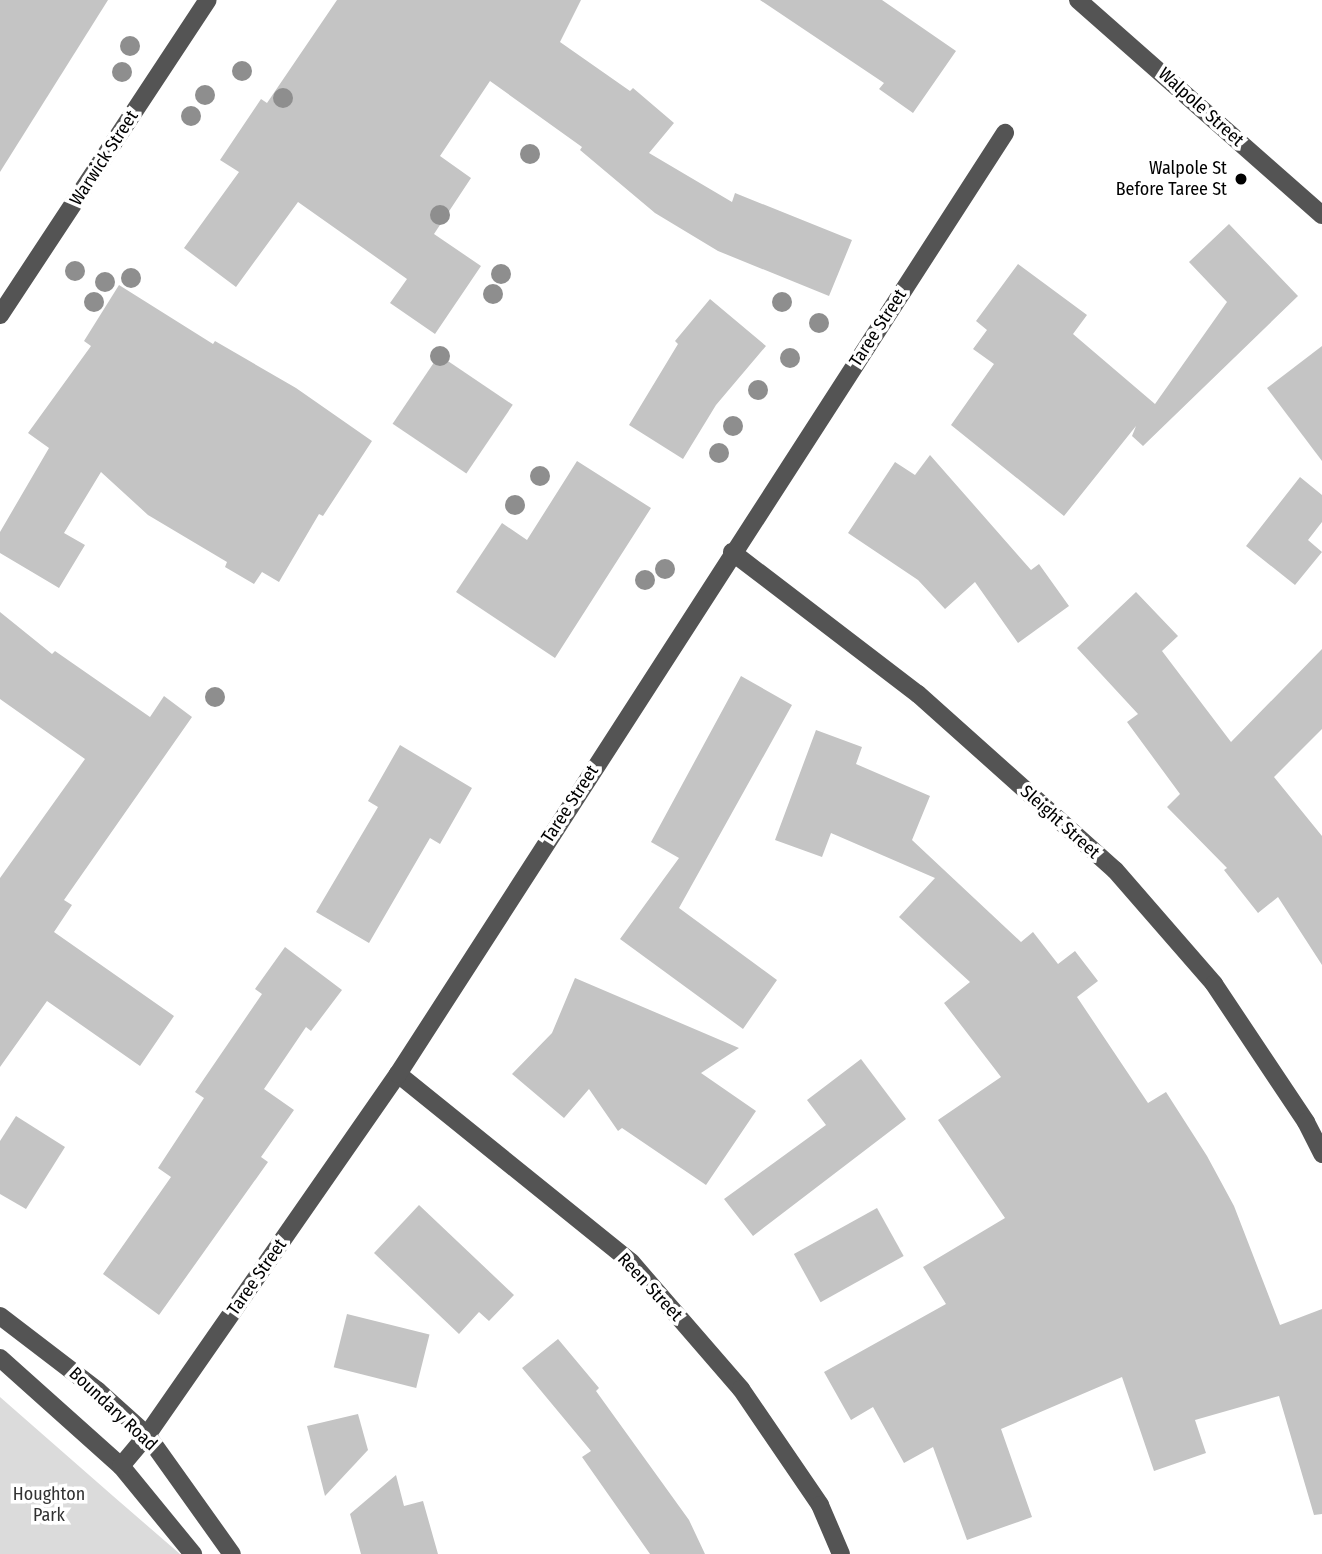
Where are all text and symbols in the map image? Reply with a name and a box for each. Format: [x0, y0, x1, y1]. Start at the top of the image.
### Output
street label: Walpole Street [1154, 63, 1248, 151]
street label: Warwick Street [65, 106, 143, 210]
place label: Walpole St Before Taree St [1116, 158, 1227, 200]
marker: Walpole St Before Taree St [1233, 171, 1249, 187]
street label: Taree Street [845, 285, 911, 371]
street label: Taree Street [537, 761, 603, 847]
street label: Sleight Street [1016, 781, 1104, 863]
street label: Taree Street [223, 1235, 291, 1319]
street label: Reen Street [613, 1248, 687, 1326]
street label: Boundary Road [64, 1363, 162, 1455]
park label: Houghton Park [13, 1484, 85, 1526]

